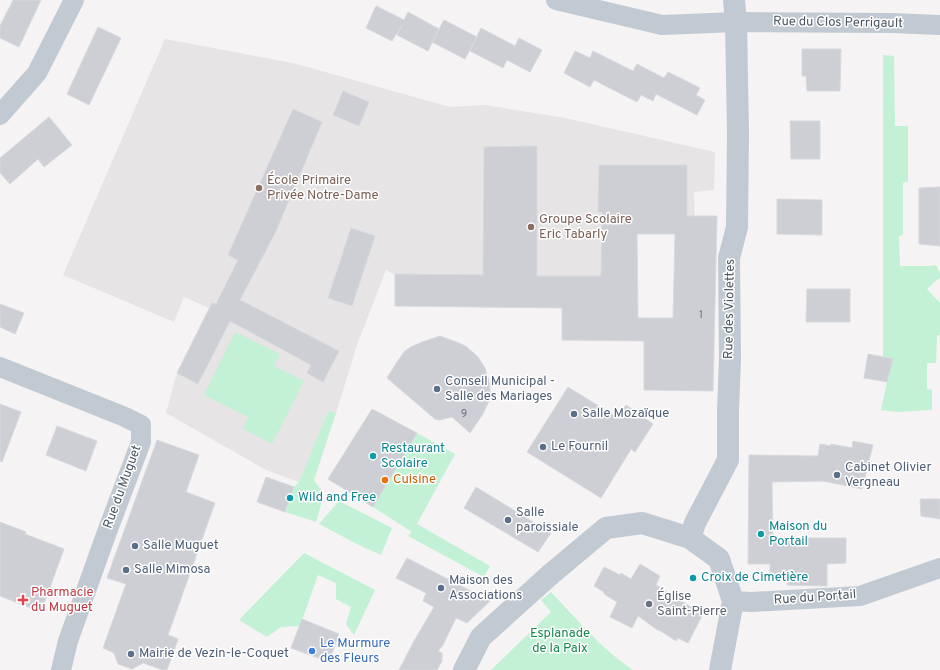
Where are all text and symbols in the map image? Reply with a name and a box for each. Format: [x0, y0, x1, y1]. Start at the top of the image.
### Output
street label: Rue du Clos Perrigault [773, 14, 903, 32]
place label: École Primaire Privée Notre-Dame [267, 171, 379, 204]
marker: École Primaire Privée Notre-Dame [254, 183, 264, 193]
place label: Groupe Scolaire Eric Tabarly [539, 212, 632, 243]
marker: Groupe Scolaire Eric Tabarly [526, 222, 536, 232]
street label: Rue des Violettes [721, 259, 739, 359]
house number: 1 [699, 308, 703, 322]
place label: Conseil Municipal - Salle des Mariages [445, 374, 555, 405]
marker: Conseil Municipal - Salle des Mariages [432, 384, 442, 394]
place label: Salle Mozaïque [582, 406, 669, 422]
house number: 9 [461, 407, 467, 421]
marker: Salle Mozaïque [569, 409, 579, 419]
place label: Le Fournil [551, 439, 608, 455]
place label: Restaurant Scolaire [381, 441, 445, 472]
marker: Le Fournil [538, 442, 548, 452]
street label: Rue du Muguet [101, 443, 146, 531]
marker: Restaurant Scolaire [368, 451, 378, 461]
place label: Cabinet Olivier Vergneau [845, 460, 932, 491]
marker: Cabinet Olivier Vergneau [832, 470, 842, 480]
place label: Cuisine [393, 472, 436, 488]
marker: Cuisine [380, 475, 390, 485]
place label: Wild and Free [298, 490, 376, 506]
marker: Wild and Free [285, 493, 295, 503]
place label: Salle paroissiale [516, 505, 579, 536]
marker: Salle paroissiale [503, 515, 513, 525]
place label: Maison du Portail [769, 519, 827, 550]
marker: Maison du Portail [756, 529, 766, 539]
place label: Salle Muguet [143, 538, 219, 554]
marker: Salle Muguet [130, 541, 140, 551]
place label: Salle Mimosa [134, 562, 210, 578]
marker: Salle Mimosa [121, 565, 131, 575]
place label: Croix de Cimetière [701, 570, 808, 586]
place label: Maison des Associations [449, 573, 522, 604]
marker: Croix de Cimetière [688, 573, 698, 583]
marker: Maison des Associations [436, 583, 446, 593]
place label: Pharmacie du Muguet [31, 585, 93, 616]
place label: Église Saint-Pierre [657, 587, 727, 620]
street label: Rue du Portail [773, 587, 857, 609]
marker: Pharmacie du Muguet [18, 595, 28, 605]
marker: Église Saint-Pierre [644, 599, 654, 609]
park label: Esplanade de la Paix [530, 626, 590, 657]
place label: Le Murmure des Fleurs [320, 636, 390, 667]
place label: Mairie de Vezin-le-Coquet [139, 646, 289, 662]
marker: Le Murmure des Fleurs [307, 646, 317, 656]
marker: Mairie de Vezin-le-Coquet [126, 649, 136, 659]

